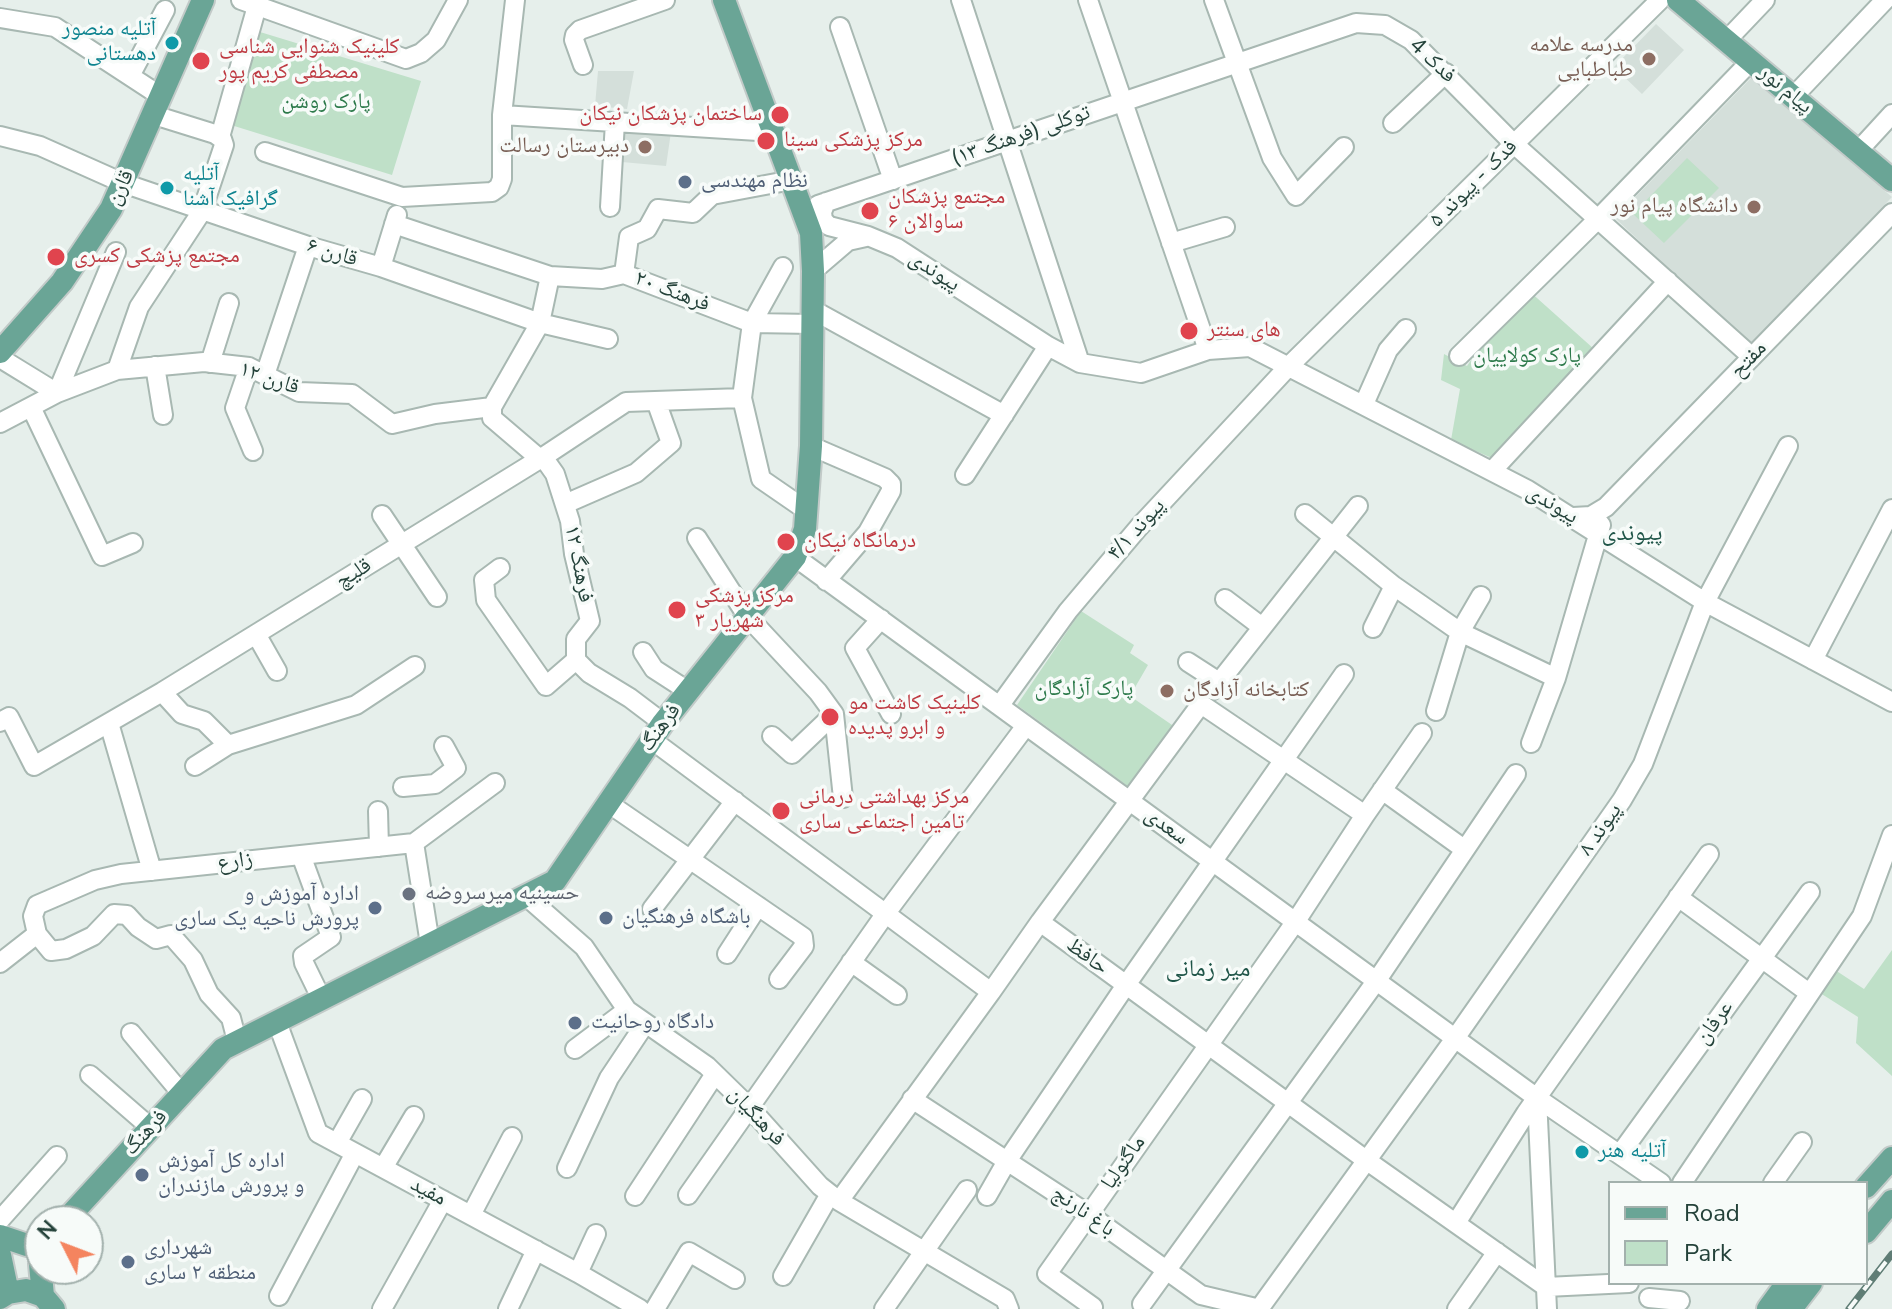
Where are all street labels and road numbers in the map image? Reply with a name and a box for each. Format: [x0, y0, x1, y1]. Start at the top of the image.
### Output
street label: فدک 4 [1403, 33, 1461, 89]
street label: پیام نور [1753, 60, 1817, 120]
street label: توکلی (فرهنگ ۱۳) [948, 100, 1094, 172]
street label: فدک - پیوند ۵ [1424, 134, 1524, 234]
street label: قارن [101, 166, 141, 210]
street label: قارن ۶ [303, 233, 361, 273]
street label: پیوندی [903, 246, 965, 298]
street label: فرهنگ ٢٠ [631, 266, 713, 318]
street label: مفتح [1725, 336, 1773, 384]
street label: قارن ۱۲ [236, 356, 302, 402]
street label: پیوندی [1521, 479, 1583, 531]
street label: پیوند ۴/۱ [1102, 494, 1172, 566]
street label: فرهنگ ١٢ [558, 523, 598, 605]
street label: قلیچ [331, 553, 377, 595]
street label: فرهنگ [635, 699, 687, 757]
street label: پیوند ۸ [1574, 799, 1628, 861]
street label: سعدی [1139, 802, 1193, 852]
street label: زارع [216, 846, 254, 878]
street label: حافظ [1061, 933, 1113, 981]
street label: عرفان [1690, 996, 1740, 1050]
street label: فرهنگیان [722, 1082, 790, 1152]
street label: فرهنگ [118, 1105, 174, 1161]
street label: ماگنولیا [1096, 1131, 1152, 1195]
street label: مفید [406, 1172, 450, 1212]
street label: باغ نارنج [1046, 1181, 1120, 1243]

